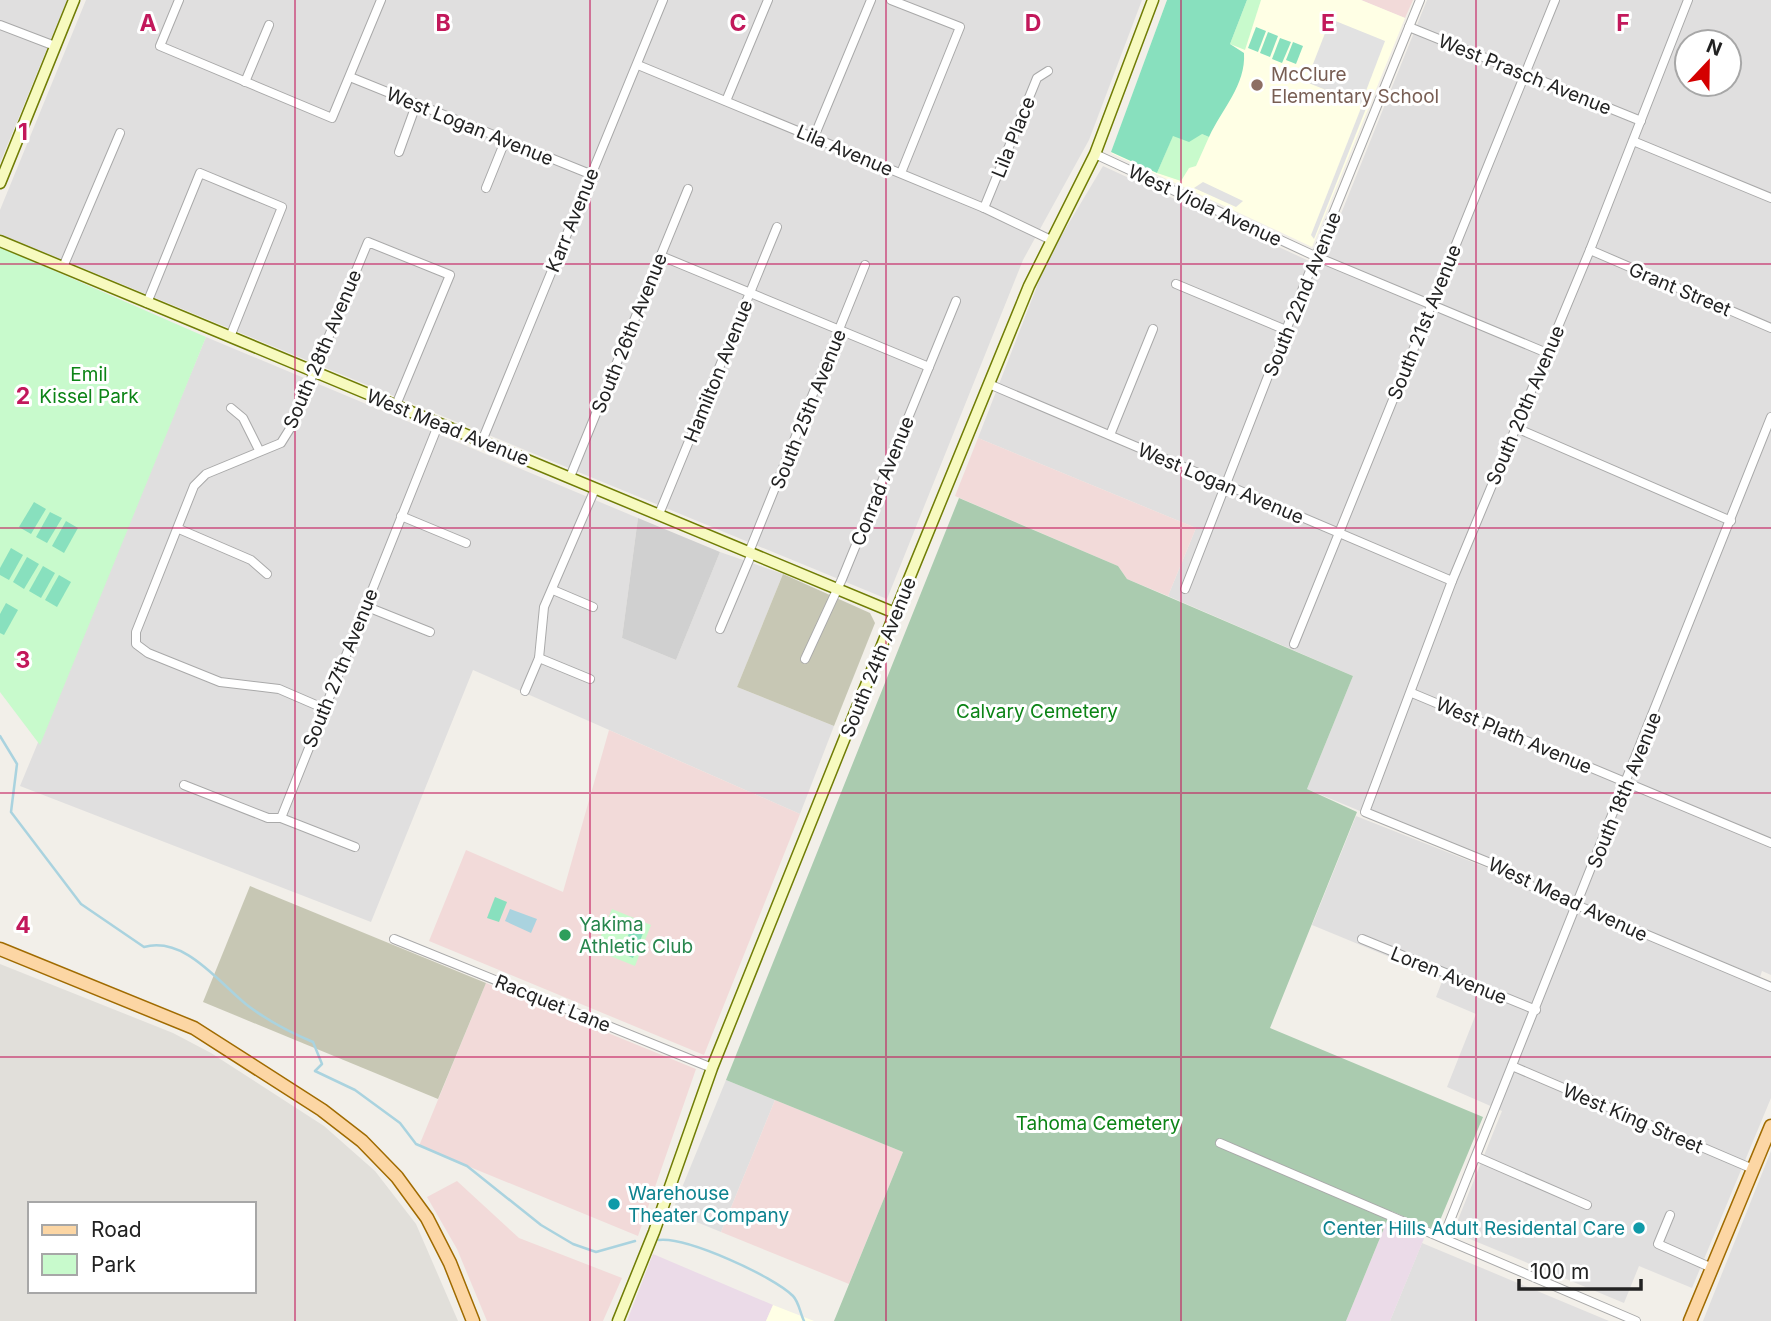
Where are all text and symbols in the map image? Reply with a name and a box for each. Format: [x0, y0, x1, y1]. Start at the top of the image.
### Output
text: A [139, 9, 157, 37]
text: B [435, 9, 451, 37]
text: C [729, 9, 747, 37]
text: D [1025, 9, 1041, 37]
text: E [1321, 9, 1335, 37]
text: F [1616, 9, 1630, 37]
north arrow [1673, 28, 1743, 98]
street label: West Prasch Avenue [1435, 29, 1615, 120]
text: N [1703, 34, 1725, 61]
place label: McClure Elementary School [1271, 63, 1439, 108]
marker: McClure Elementary School [1249, 77, 1265, 93]
street label: West Logan Avenue [383, 82, 557, 171]
street label: Lila Place [987, 93, 1040, 181]
text: 1 [18, 118, 28, 146]
street label: Lila Avenue [793, 120, 897, 181]
street label: West Viola Avenue [1124, 160, 1285, 251]
street label: Karr Avenue [541, 165, 604, 276]
street label: South 22nd Avenue [1259, 208, 1346, 380]
street label: South 21st Avenue [1383, 241, 1466, 403]
street label: South 26th Avenue [587, 250, 672, 417]
street label: Grant Street [1625, 258, 1734, 321]
street label: South 28th Avenue [279, 266, 366, 432]
street label: Hamilton Avenue [679, 297, 758, 446]
street label: South 20th Avenue [1481, 322, 1569, 488]
street label: South 25th Avenue [766, 326, 851, 492]
park label: Emil Kissel Park [39, 363, 139, 408]
text: 2 [16, 382, 30, 410]
street label: West Mead Avenue [363, 384, 532, 471]
street label: Conrad Avenue [846, 413, 919, 549]
street label: West Logan Avenue [1134, 438, 1307, 529]
street label: South 24th Avenue [836, 574, 921, 741]
street label: South 27th Avenue [298, 585, 383, 751]
text: 3 [16, 646, 30, 674]
street label: West Plath Avenue [1432, 692, 1595, 779]
park label: Calvary Cemetery [956, 700, 1118, 723]
street label: South 18th Avenue [1583, 709, 1666, 872]
street label: West Mead Avenue [1484, 852, 1651, 946]
text: 4 [15, 911, 31, 939]
place label: Yakima Athletic Club [579, 913, 693, 958]
marker: Yakima Athletic Club [557, 927, 573, 943]
street label: Loren Avenue [1387, 942, 1510, 1009]
street label: Racquet Lane [492, 970, 614, 1037]
street label: West King Street [1559, 1079, 1706, 1158]
park label: Tahoma Cemetery [1016, 1112, 1181, 1135]
place label: Warehouse Theater Company [628, 1182, 789, 1227]
marker: Warehouse Theater Company [606, 1196, 622, 1212]
legend [28, 1202, 256, 1293]
text: Road [91, 1217, 142, 1242]
place label: Center Hills Adult Residental Care [1323, 1217, 1625, 1240]
marker: Center Hills Adult Residental Care [1631, 1220, 1647, 1236]
scale bar [1519, 1248, 1642, 1292]
text: Park [91, 1252, 136, 1277]
text: 100 m [1530, 1259, 1589, 1284]

